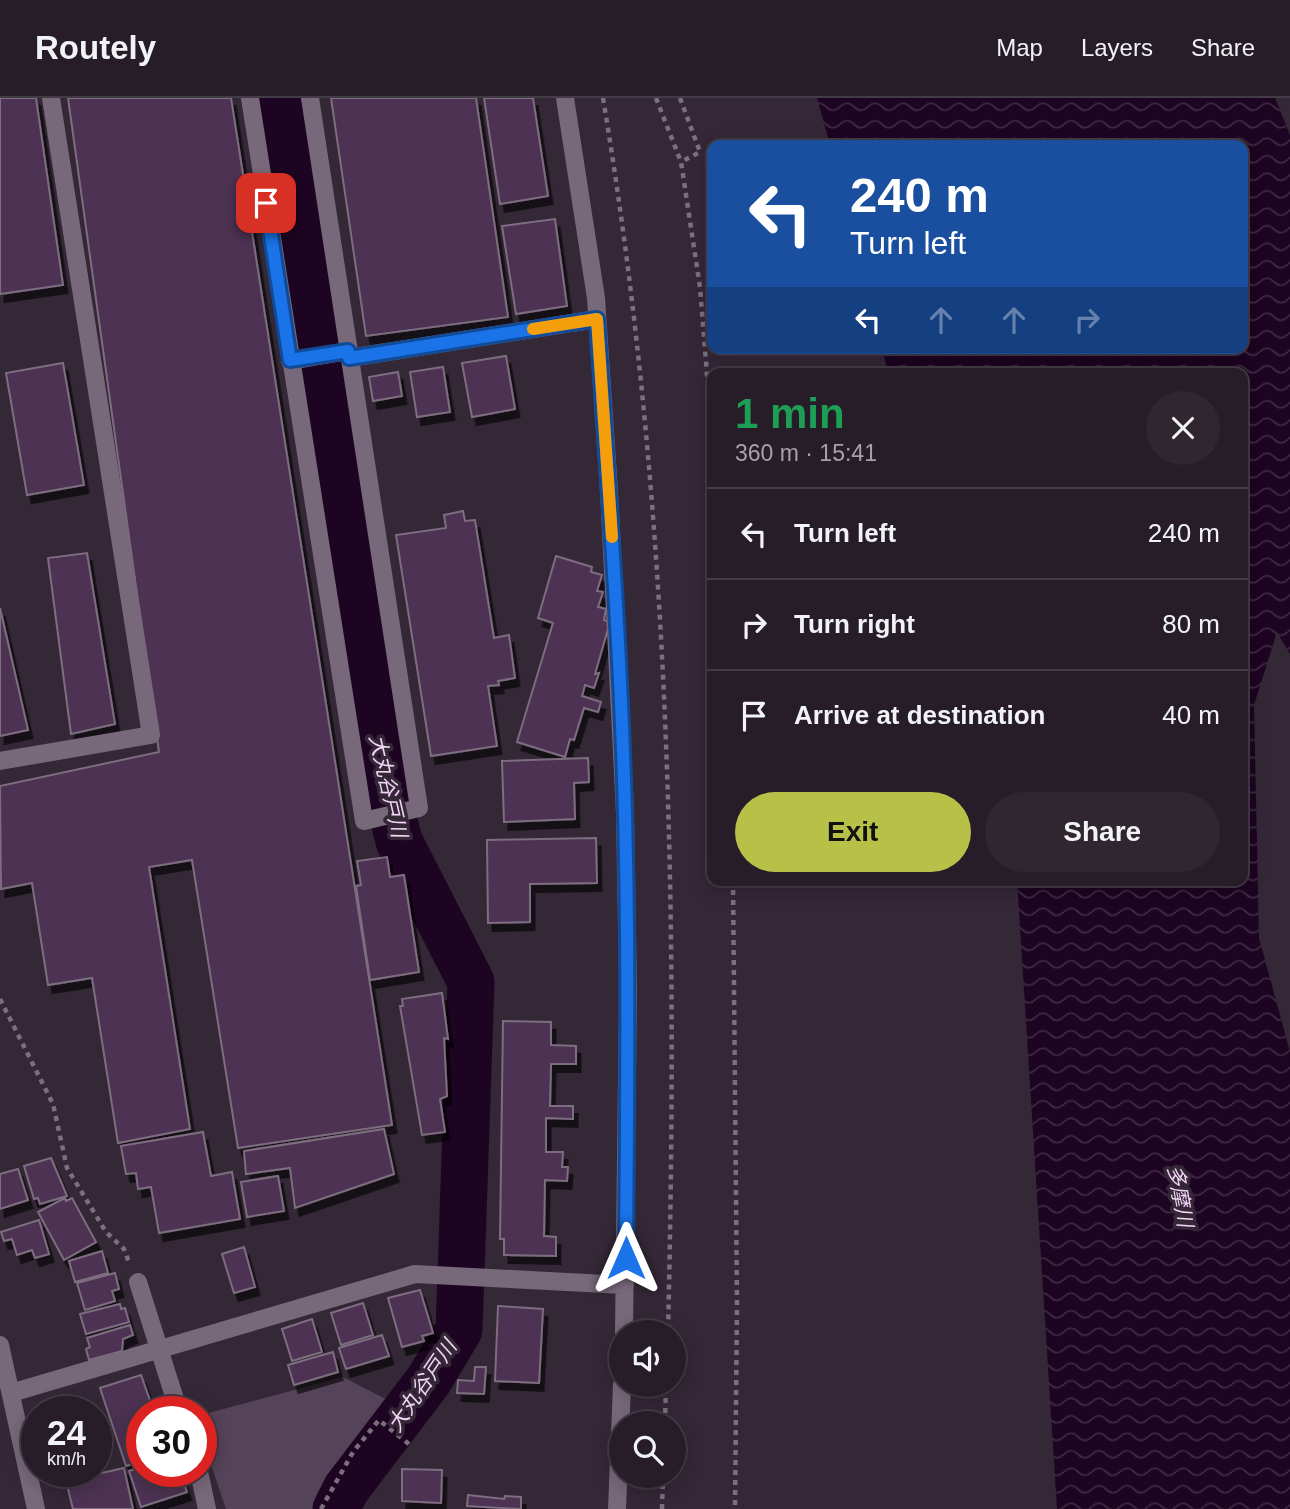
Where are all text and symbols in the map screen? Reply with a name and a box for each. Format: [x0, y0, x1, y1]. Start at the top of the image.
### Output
text: Routely [35, 29, 156, 66]
text: Map [996, 34, 1043, 61]
text: Layers [1081, 34, 1153, 61]
text: Share [1191, 34, 1255, 61]
icon: left [735, 168, 826, 259]
text: 240 m [850, 168, 989, 222]
pin [236, 173, 296, 233]
icon: arrive [247, 184, 285, 222]
text: Turn left [850, 225, 966, 261]
icon: left [849, 301, 887, 339]
icon: ahead [922, 301, 960, 339]
icon: ahead [995, 301, 1033, 339]
icon: right [1068, 301, 1106, 339]
text: 1 min [735, 390, 845, 437]
button: close [1146, 391, 1220, 465]
text: 360 m · 15:41 [735, 440, 877, 466]
icon: left [735, 515, 773, 553]
text: Turn left [794, 518, 896, 548]
text: 240 m [1148, 518, 1220, 548]
icon: right [735, 606, 773, 644]
text: Turn right [794, 609, 915, 639]
text: 80 m [1162, 609, 1220, 639]
icon: arrive [735, 697, 773, 735]
text: Arrive at destination [794, 700, 1045, 730]
text: 40 m [1162, 700, 1220, 730]
water label: 大丸谷戸川 [365, 732, 412, 842]
button: Exit [735, 792, 971, 872]
button: Share [985, 792, 1220, 872]
water label: 多摩川 [1164, 1163, 1198, 1231]
position arrow [589, 1221, 663, 1295]
map controls [609, 1320, 686, 1488]
button: sound [609, 1320, 686, 1397]
water label: 大丸谷戸川 [383, 1334, 462, 1436]
speed limit sign: 30 [126, 1396, 217, 1487]
button: search [609, 1411, 686, 1488]
text: 24 [47, 1413, 86, 1452]
text: km/h [47, 1449, 86, 1469]

